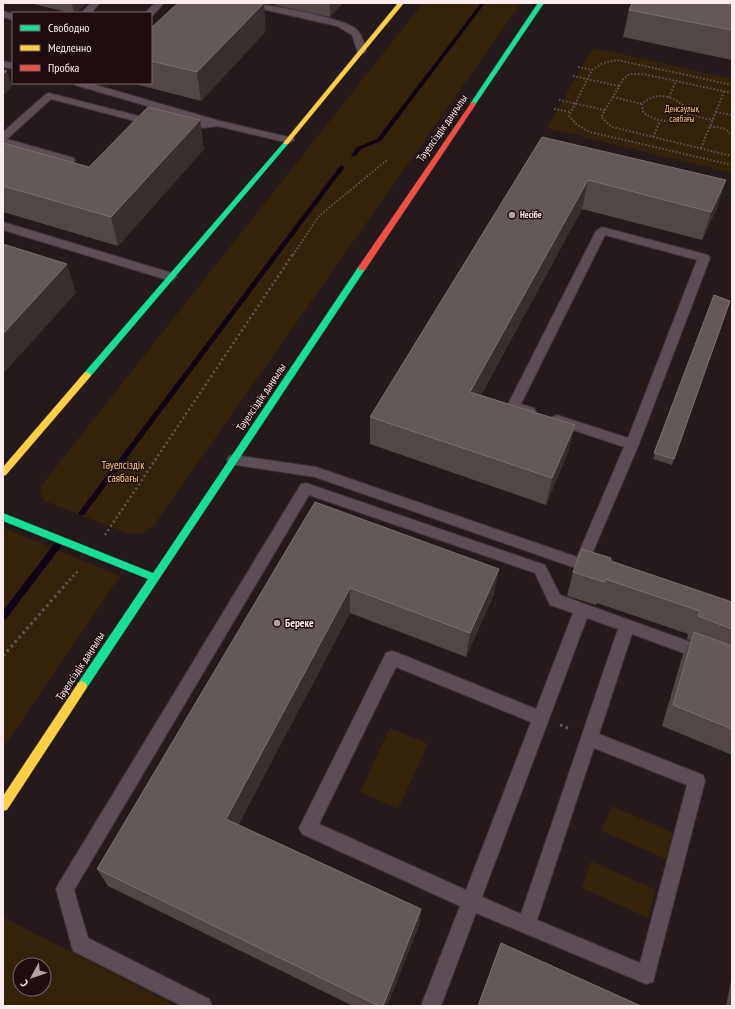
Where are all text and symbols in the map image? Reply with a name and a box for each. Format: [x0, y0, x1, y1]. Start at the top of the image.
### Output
legend [12, 12, 152, 84]
text: Свободно [48, 20, 90, 35]
text: Медленно [48, 40, 91, 55]
text: Пробка [48, 60, 80, 75]
street label: Тәуелсіздік даңғылы [414, 92, 470, 164]
park label: Денсаулық саябағы [665, 103, 700, 124]
place label: Несiбе [520, 209, 542, 220]
marker: Несiбе [507, 210, 517, 220]
street label: Тәуелсіздік даңғылы [233, 360, 289, 434]
park label: Тәуелсіздік саябағы [102, 458, 145, 485]
place label: Береке [285, 616, 314, 630]
marker: Береке [272, 618, 282, 628]
street label: Тәуелсіздік даңғылы [53, 629, 107, 703]
north arrow [12, 957, 52, 997]
text: С [17, 977, 31, 990]

